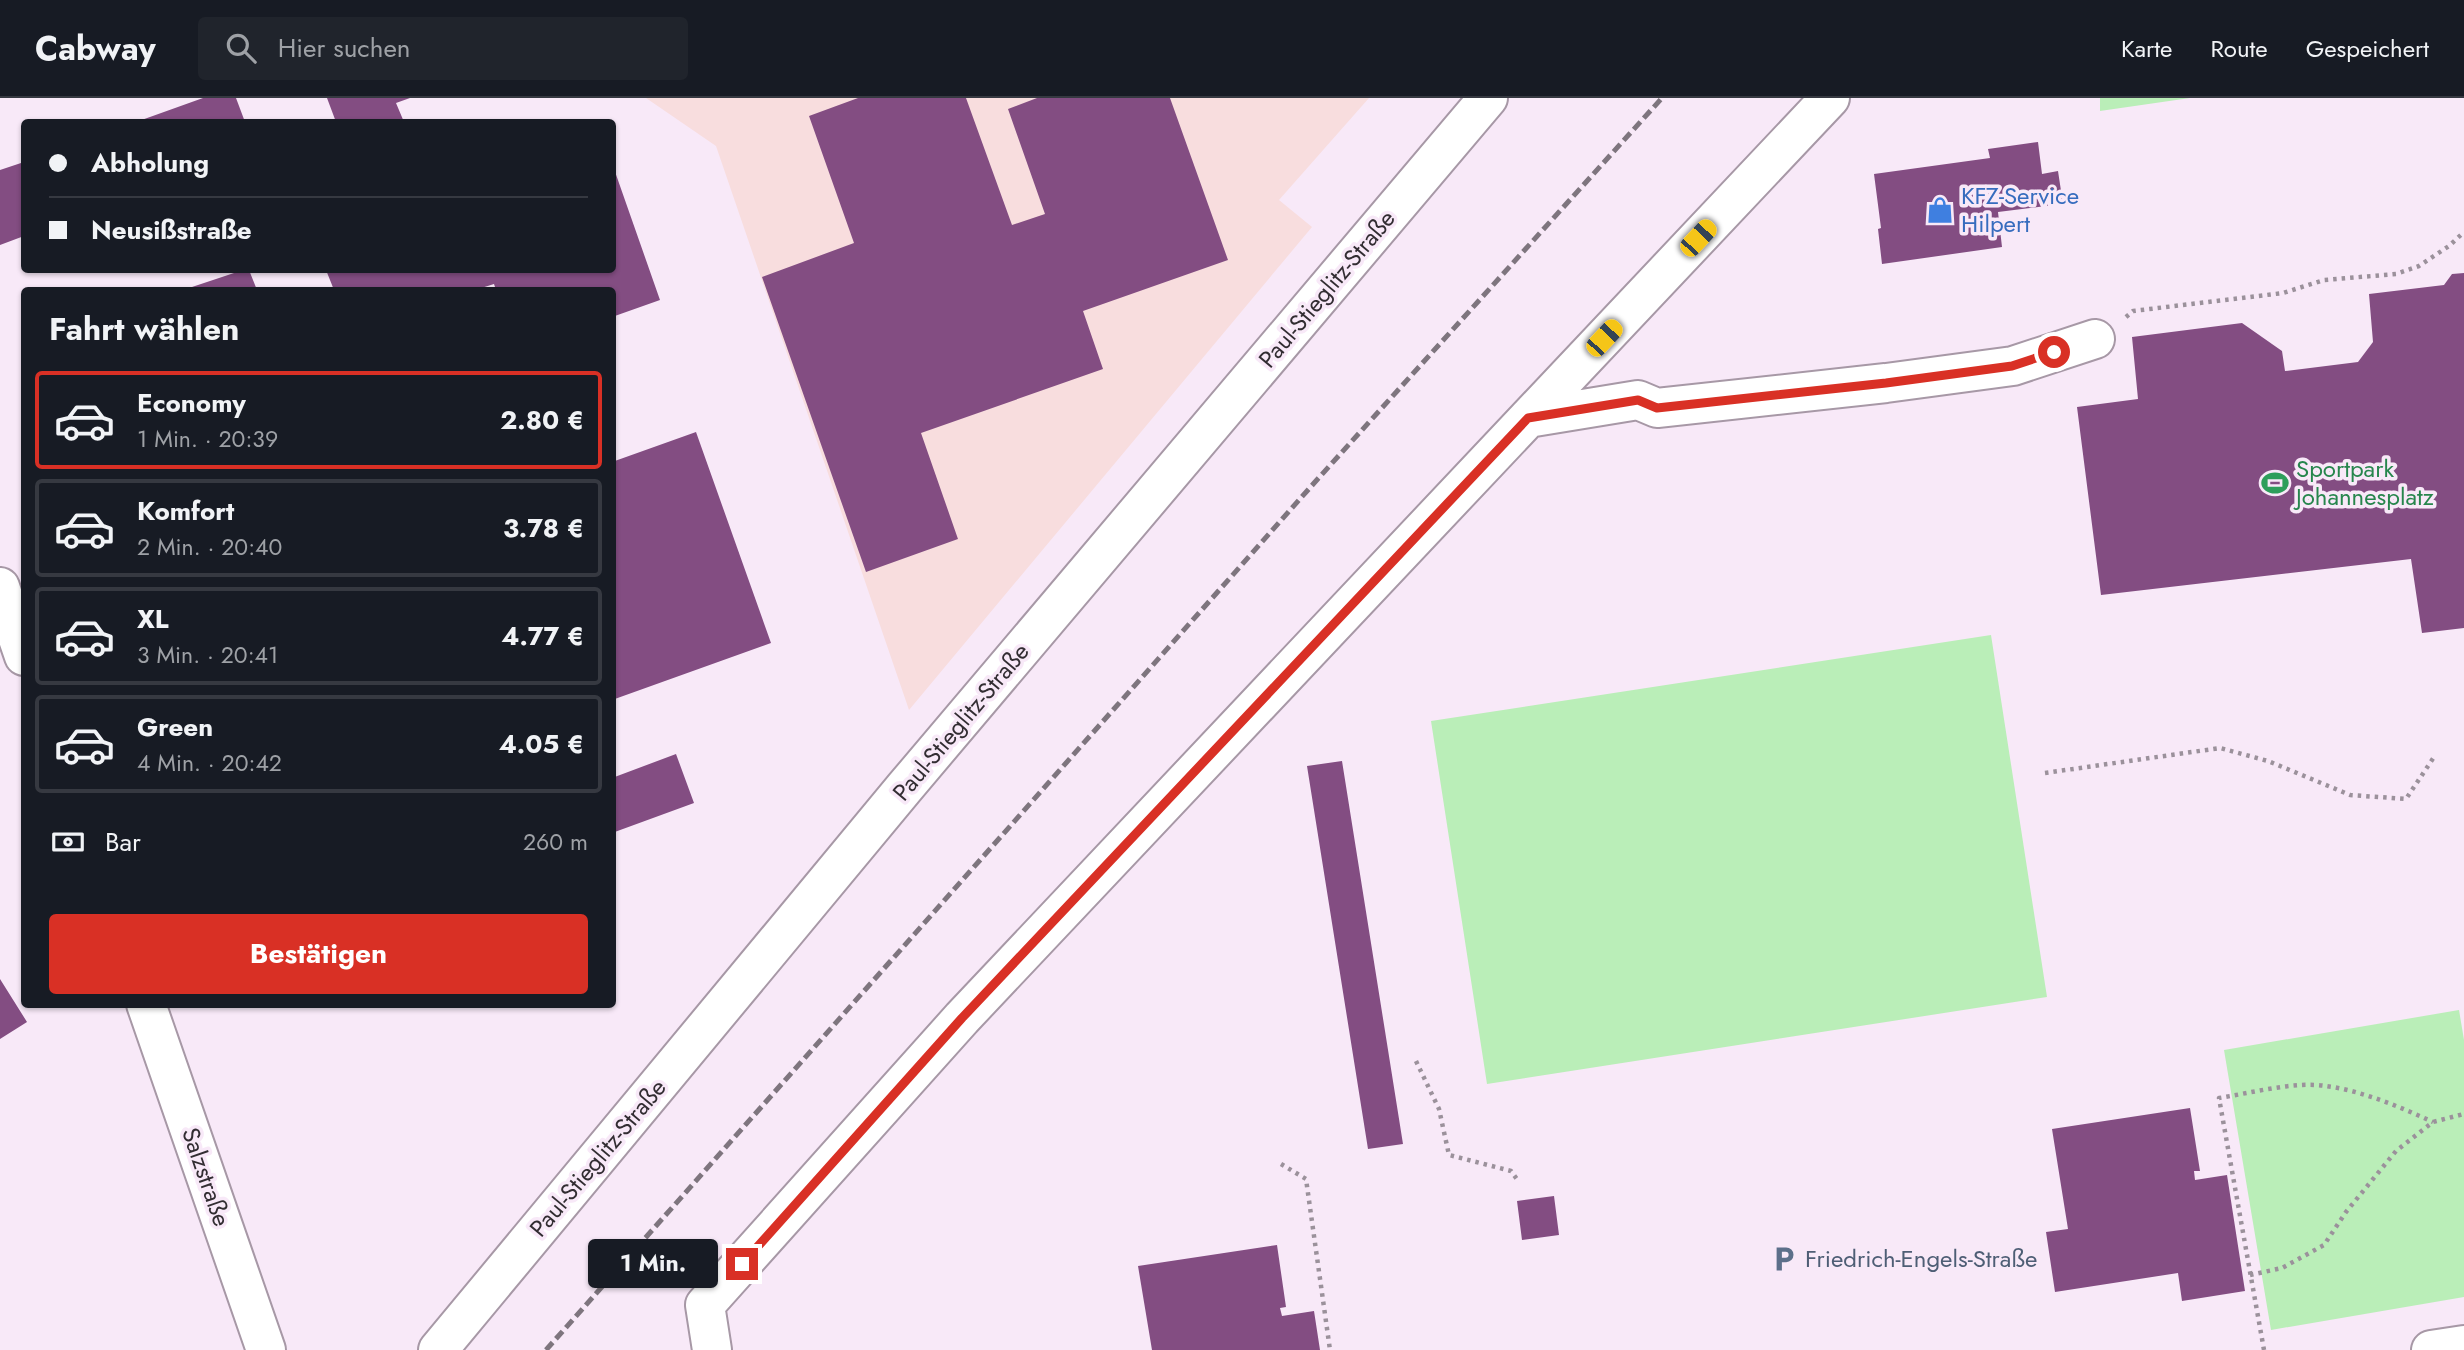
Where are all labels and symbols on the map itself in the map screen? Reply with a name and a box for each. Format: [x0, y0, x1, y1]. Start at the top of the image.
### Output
place label: KFZ-Service Hilpert [1961, 178, 2079, 241]
shop icon: KFZ-Service Hilpert [1925, 195, 1955, 225]
street label: Paul-Stieglitz-Straße [1250, 202, 1403, 375]
car [1676, 215, 1721, 261]
car [1582, 315, 1627, 361]
route start [2038, 336, 2070, 368]
place label: Sportpark Johannesplatz [2293, 451, 2434, 514]
sports icon: Sportpark Johannesplatz [2260, 468, 2290, 498]
street label: Paul-Stieglitz-Straße [884, 635, 1037, 808]
street label: Paul-Stieglitz-Straße [521, 1071, 674, 1244]
street label: Salzstraße [173, 1123, 240, 1231]
callout: 1 Min. [588, 1240, 718, 1288]
place label: Friedrich-Engels-Straße [1805, 1241, 2037, 1276]
parking icon: Friedrich-Engels-Straße [1769, 1244, 1799, 1274]
route end [726, 1248, 758, 1280]

